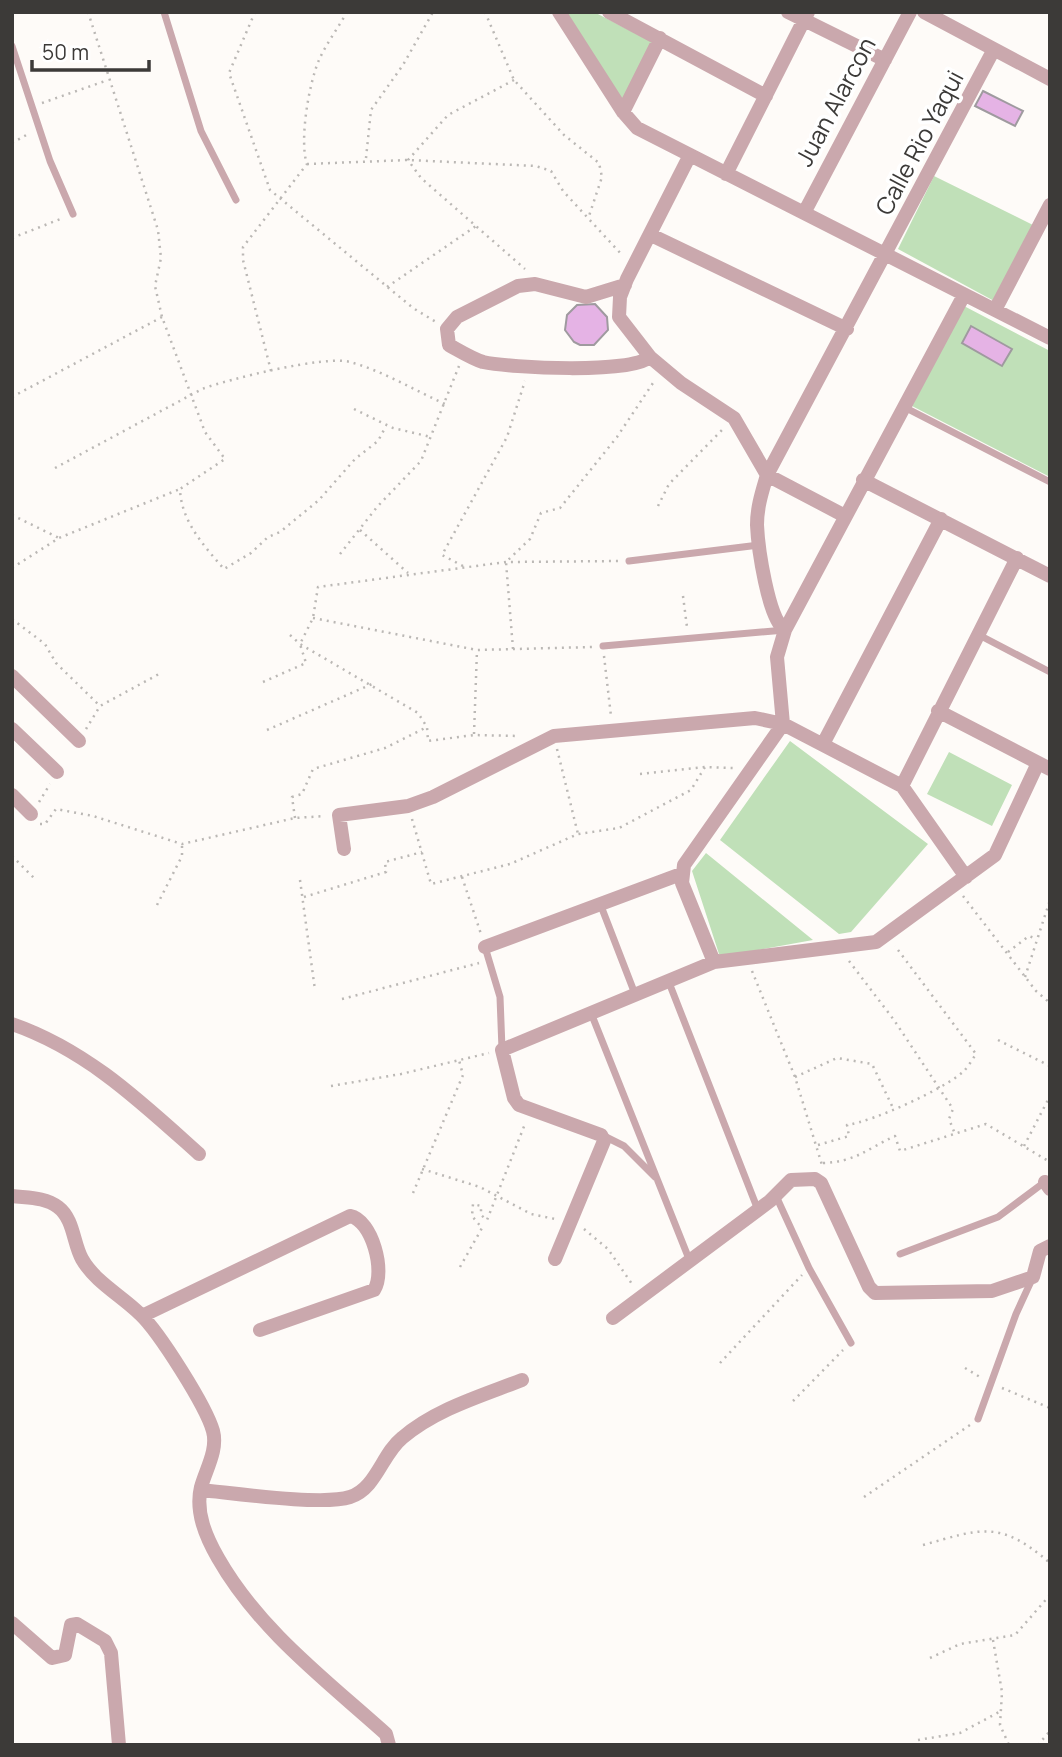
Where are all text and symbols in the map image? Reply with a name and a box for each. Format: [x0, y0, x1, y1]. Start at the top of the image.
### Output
scale bar [32, 28, 149, 72]
street label: Juan Alarcon [787, 31, 883, 172]
text: 50 m [42, 38, 89, 66]
street label: Calle Rio Yaqui [867, 64, 971, 220]

